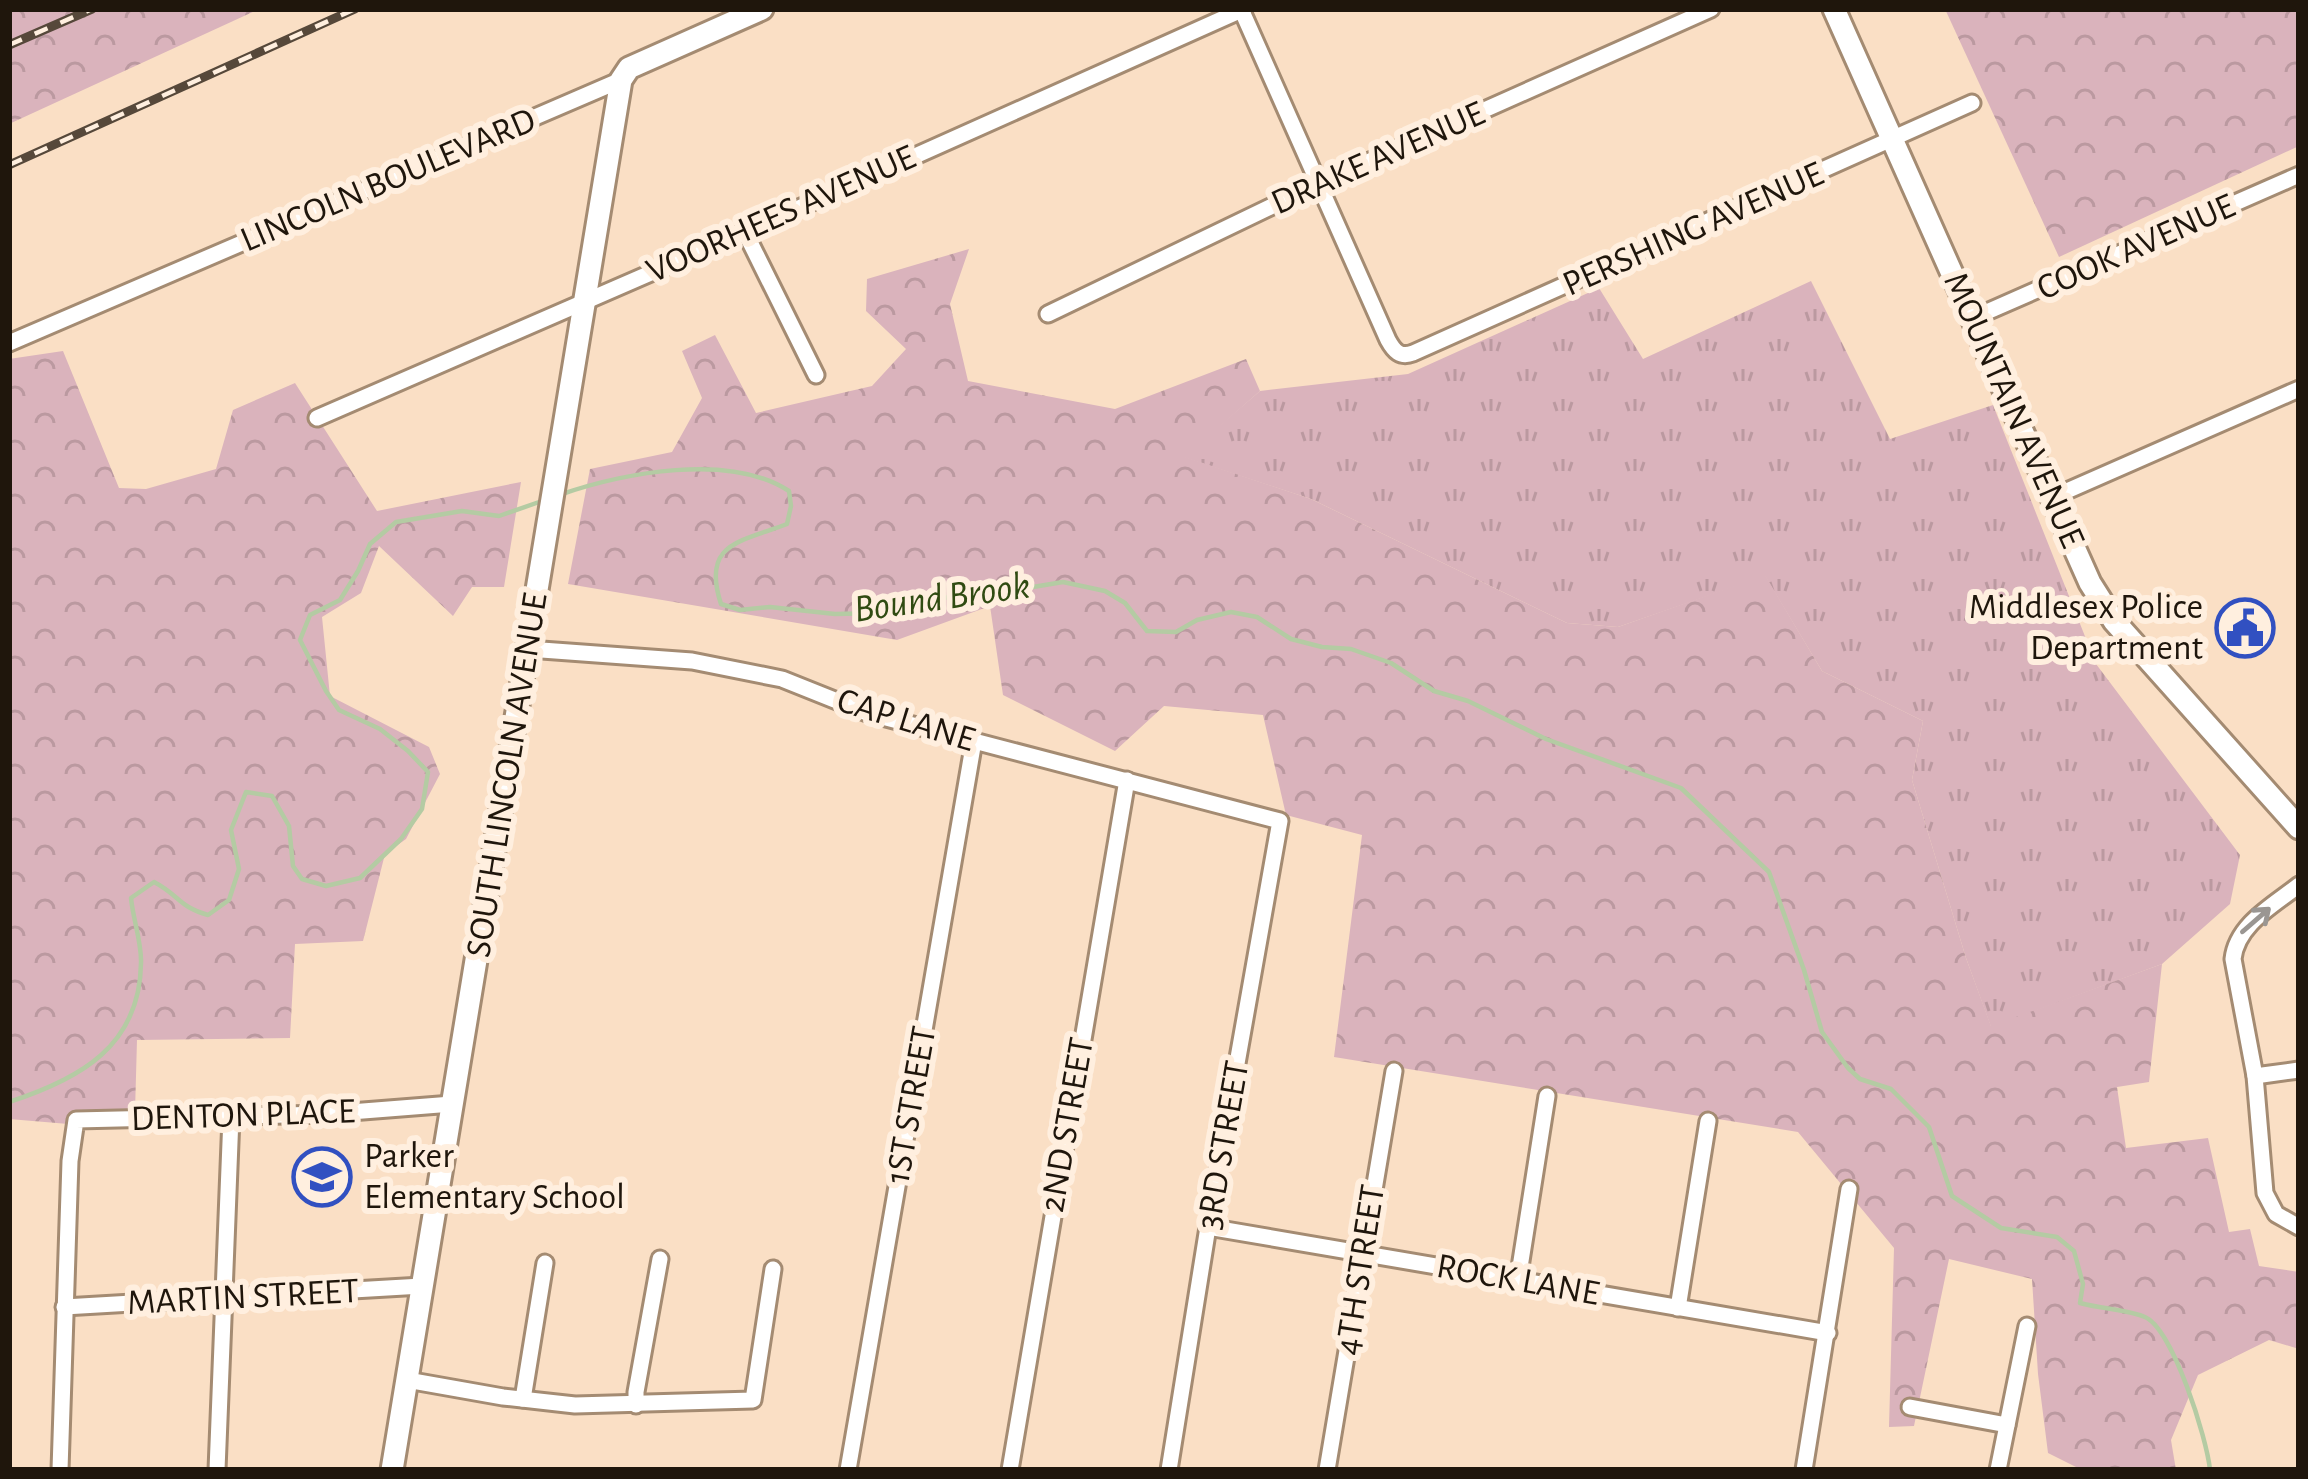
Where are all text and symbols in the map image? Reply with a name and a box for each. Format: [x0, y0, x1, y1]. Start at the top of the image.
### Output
street label: DRAKE AVENUE [1266, 95, 1490, 221]
street label: LINCOLN BOULEVARD [235, 102, 541, 258]
street label: VOORHEES AVENUE [641, 139, 921, 289]
street label: PERSHING AVENUE [1557, 155, 1829, 303]
street label: COOK AVENUE [2032, 187, 2240, 307]
street label: MOUNTAIN AVENUE [1937, 267, 2091, 553]
water label: Bound Brook [851, 566, 1033, 630]
place label: Middlesex Police Department [1969, 589, 2204, 666]
street label: SOUTH LINCOLN AVENUE [460, 590, 554, 960]
public building icon: Middlesex Police Department [2214, 597, 2276, 659]
street label: CAP LANE [833, 682, 979, 758]
one-way arrow [2240, 907, 2271, 935]
street label: 1ST STREET [879, 1024, 943, 1186]
street label: 2ND STREET [1034, 1035, 1100, 1215]
street label: 3RD STREET [1190, 1058, 1256, 1232]
street label: DENTON PLACE [130, 1093, 356, 1137]
place label: Parker Elementary School [364, 1138, 625, 1215]
school or university icon: Parker Elementary School [291, 1146, 353, 1208]
street label: 4TH STREET [1329, 1182, 1391, 1358]
street label: ROCK LANE [1434, 1248, 1602, 1312]
street label: MARTIN STREET [126, 1273, 360, 1321]

